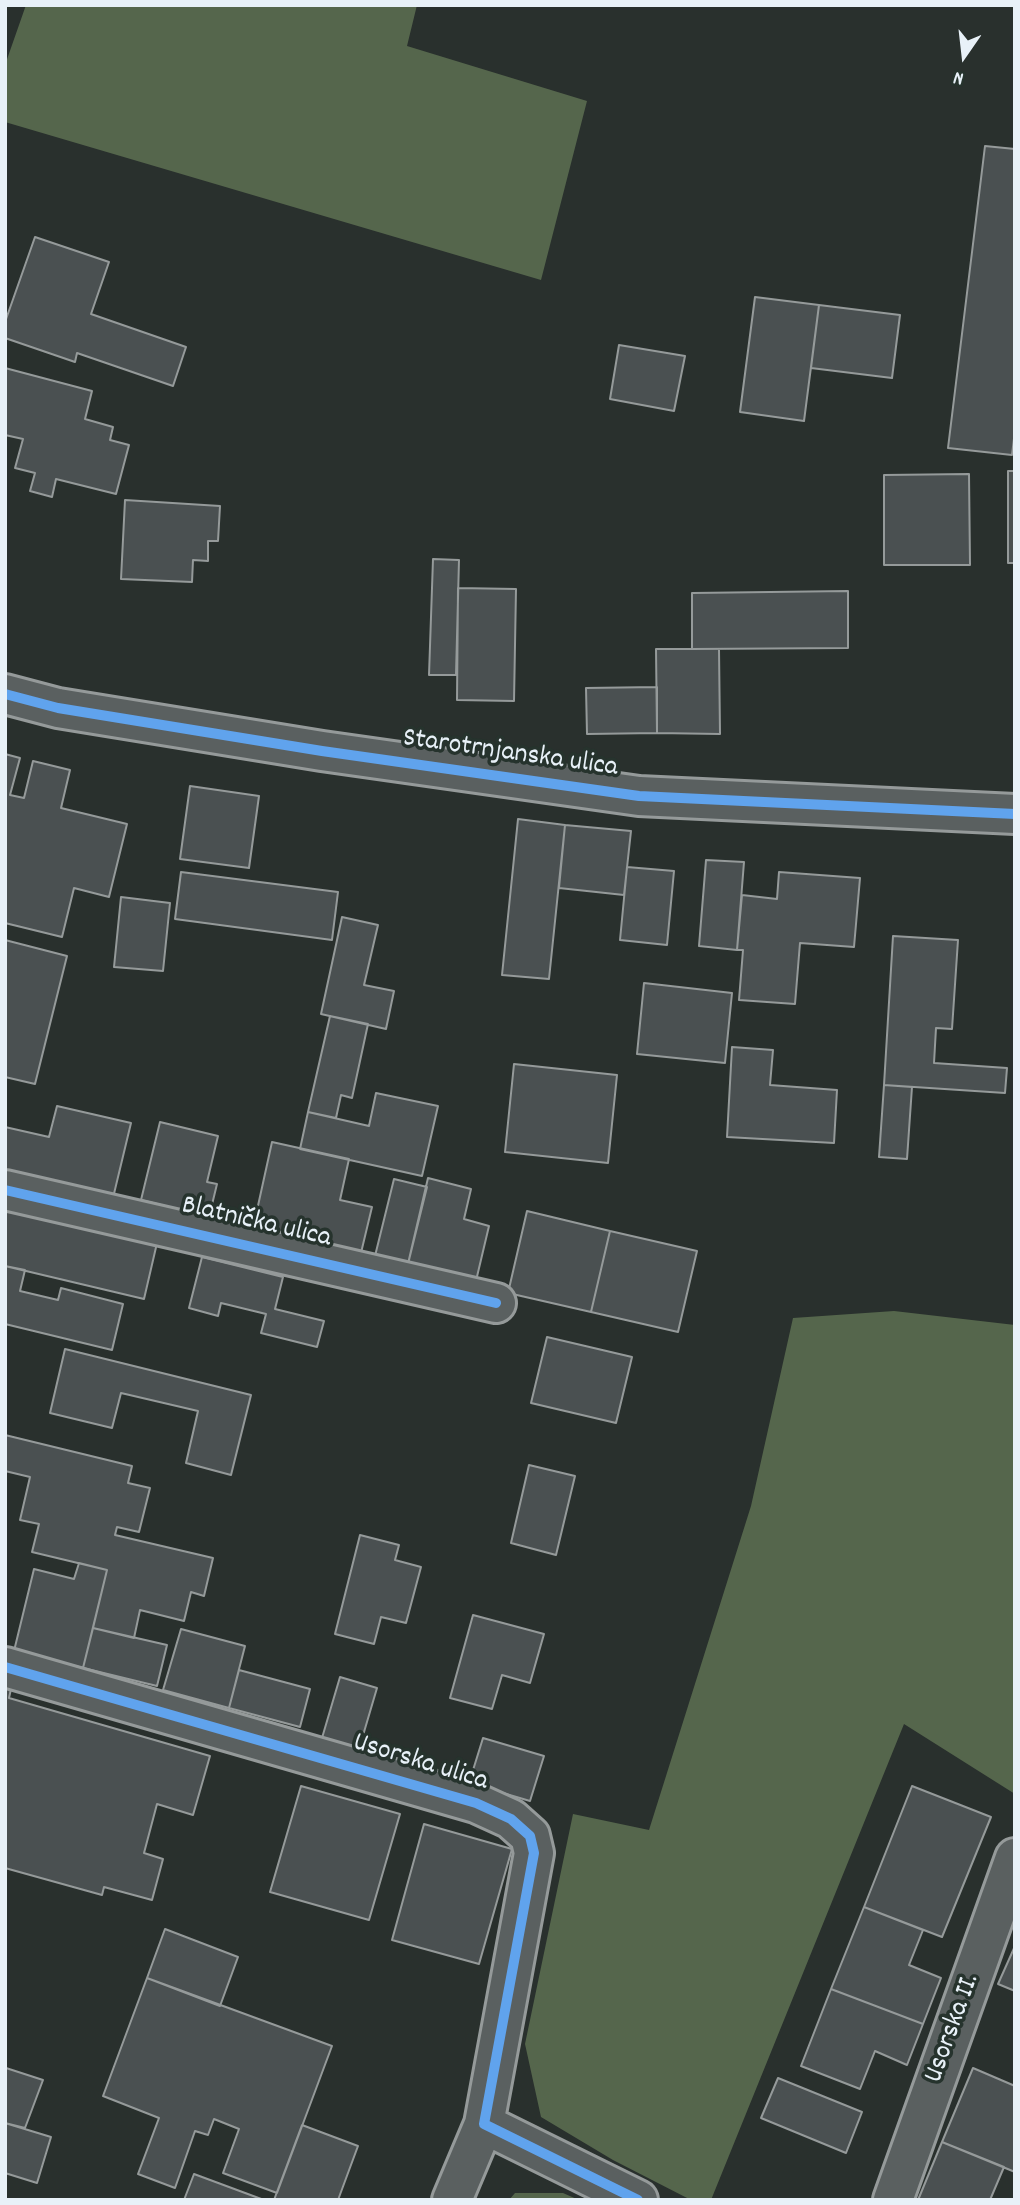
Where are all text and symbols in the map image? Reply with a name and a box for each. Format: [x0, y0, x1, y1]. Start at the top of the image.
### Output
north arrow [929, 21, 999, 91]
text: N [951, 63, 967, 91]
street label: Starotrnjanska ulica [400, 723, 620, 787]
street label: Blatnička ulica [178, 1191, 334, 1257]
street label: Usorska ulica [349, 1728, 491, 1800]
street label: Usorska II. [919, 1970, 989, 2088]

